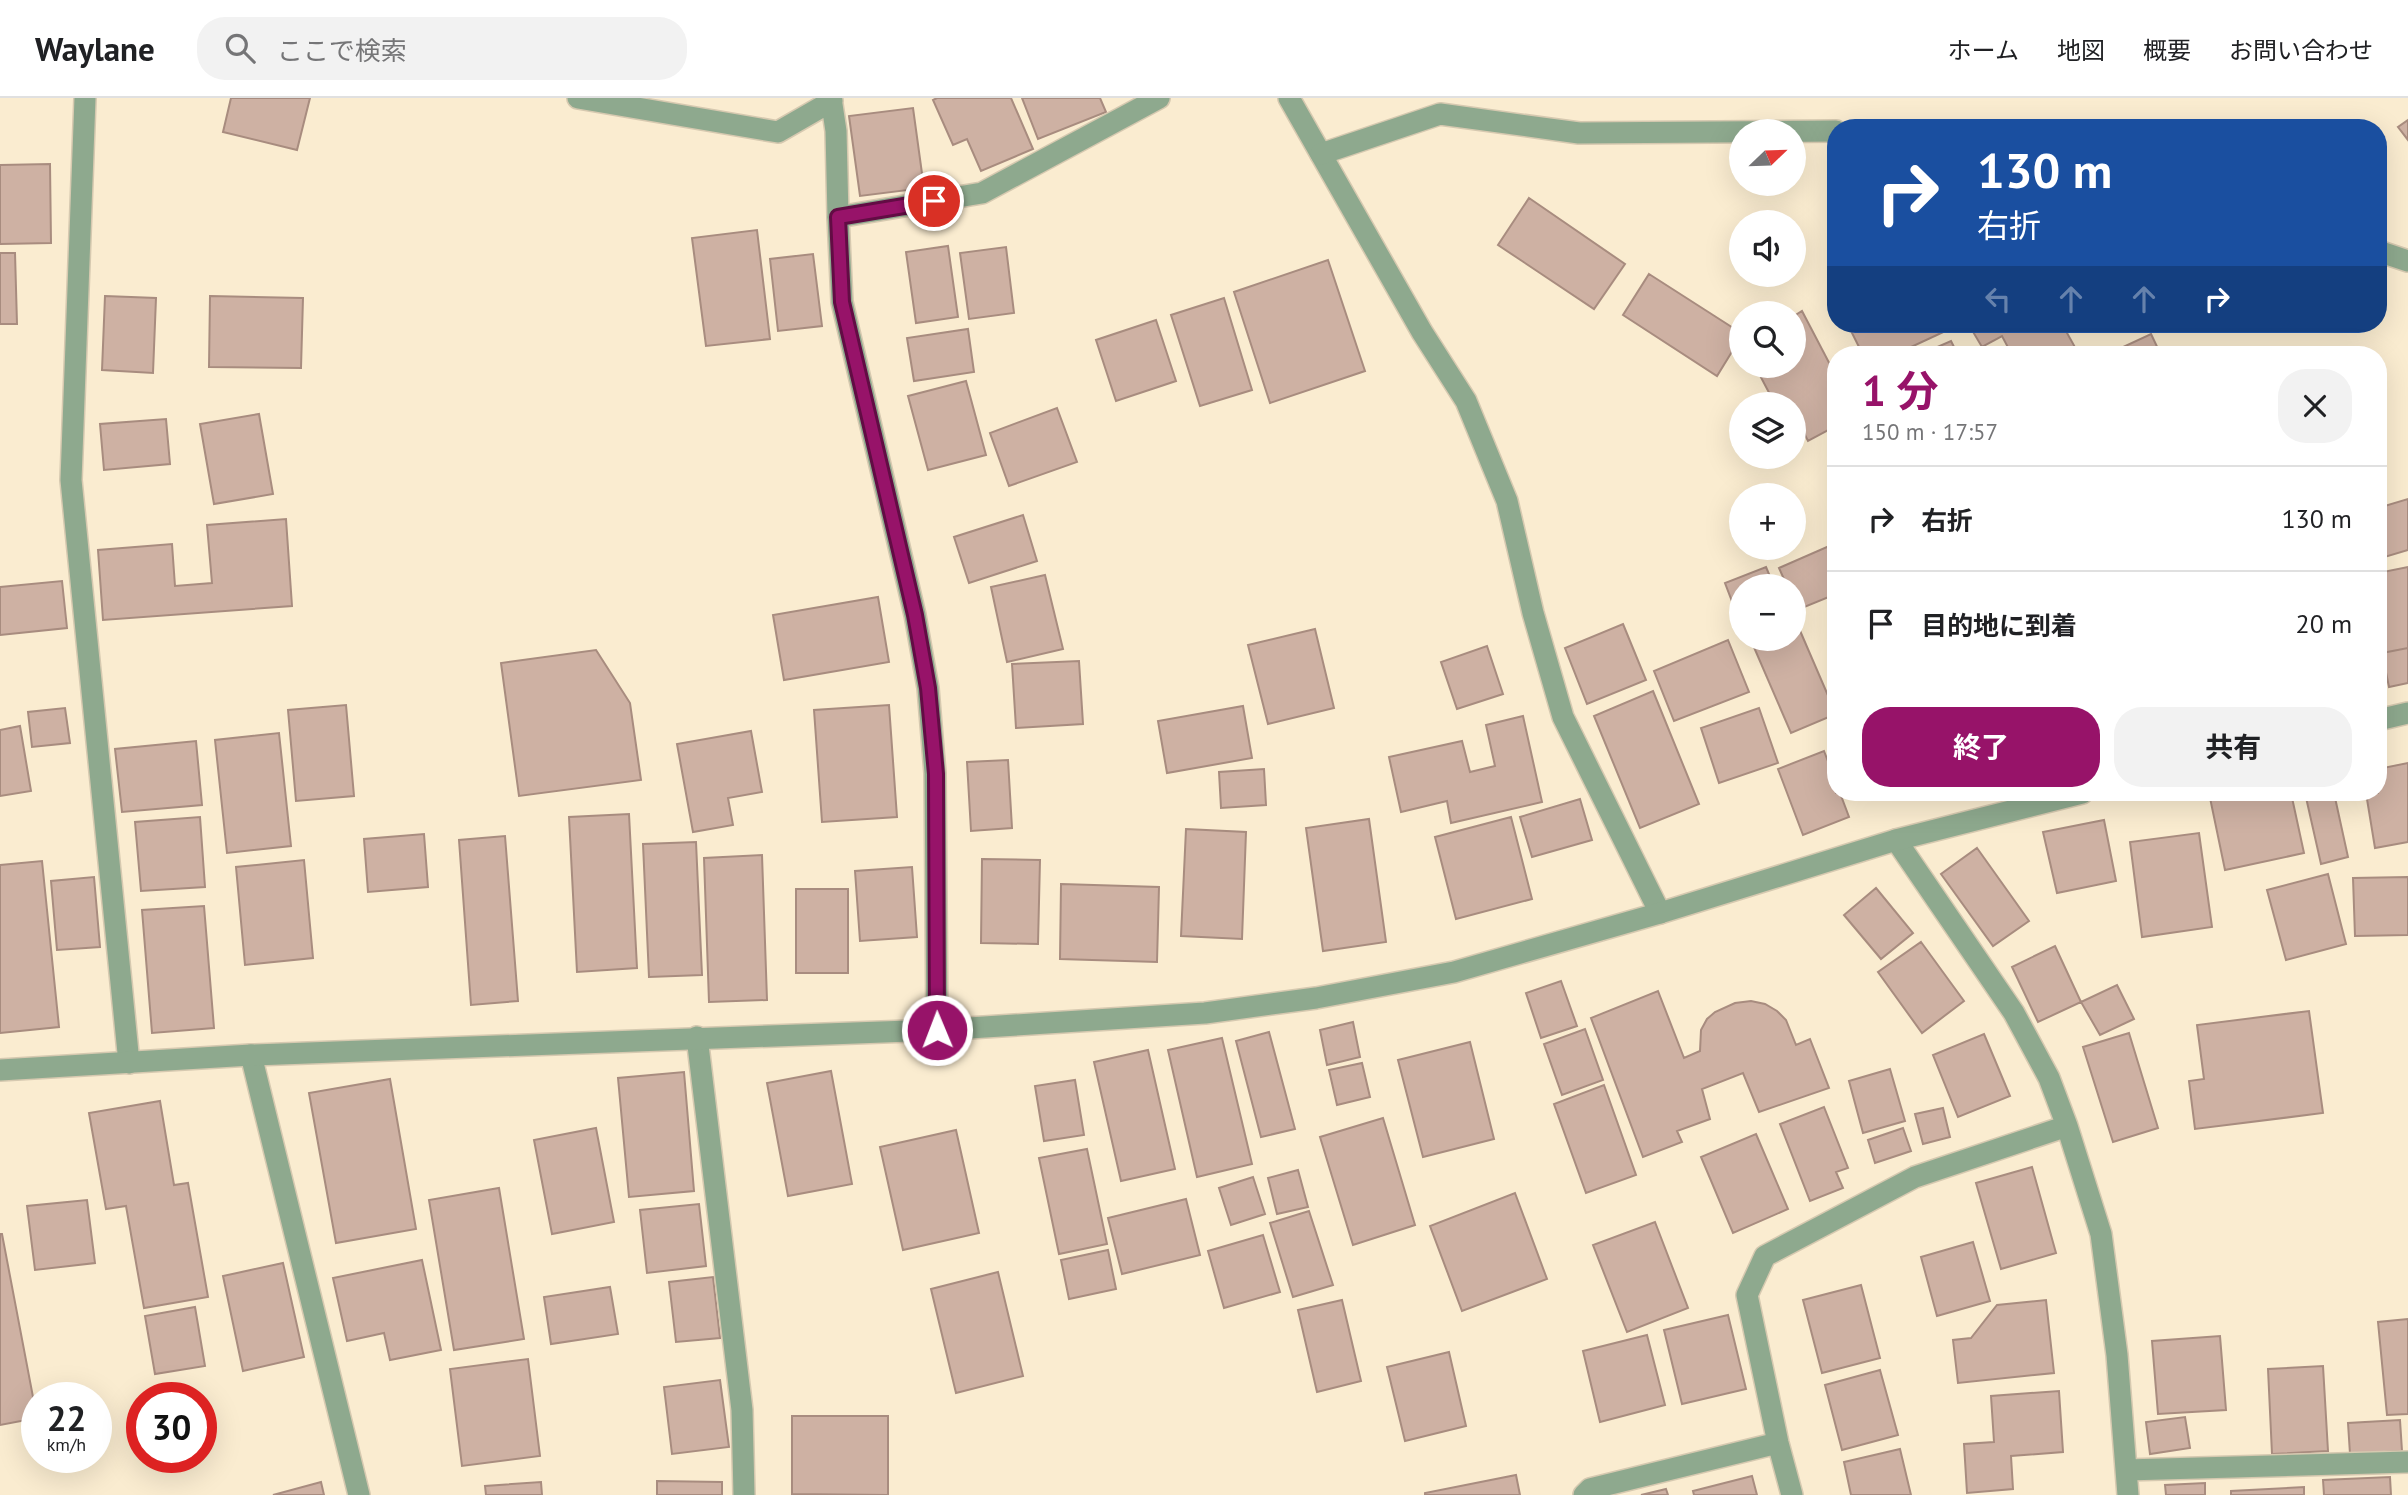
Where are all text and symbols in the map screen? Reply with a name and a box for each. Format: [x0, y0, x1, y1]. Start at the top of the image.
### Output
search box [197, 17, 687, 80]
text: Waylane [35, 27, 155, 70]
icon: search [221, 29, 259, 67]
text: ここで検索 [277, 34, 407, 67]
text: ホーム [1948, 35, 2019, 66]
text: 地図 [2057, 35, 2105, 66]
text: 概要 [2143, 35, 2191, 66]
text: お問い合わせ [2229, 35, 2373, 66]
north arrow [1729, 119, 1806, 196]
map controls [1729, 119, 1806, 651]
text: 130 m [1977, 138, 2112, 202]
icon: right [1862, 147, 1953, 238]
pin [904, 171, 964, 231]
icon: arrive [915, 182, 953, 220]
text: 右折 [1977, 204, 2041, 246]
button: sound [1729, 210, 1806, 287]
icon: left [1979, 280, 2017, 318]
icon: ahead [2052, 280, 2090, 318]
icon: ahead [2125, 280, 2163, 318]
icon: right [2198, 280, 2236, 318]
button: search [1729, 301, 1806, 378]
text: 1 分 [1862, 363, 1938, 418]
button: close [2278, 369, 2352, 443]
button: layers [1729, 392, 1806, 469]
text: 150 m · 17:57 [1862, 417, 1998, 446]
button: + [1729, 483, 1806, 560]
icon: right [1862, 500, 1900, 538]
text: 130 m [2281, 502, 2352, 535]
text: 右折 [1921, 504, 1973, 537]
button: − [1729, 574, 1806, 651]
icon: arrive [1862, 605, 1900, 643]
text: 20 m [2296, 607, 2352, 640]
text: 目的地に到着 [1921, 609, 2077, 642]
button: 終了 [1862, 707, 2100, 787]
button: 共有 [2114, 707, 2352, 787]
position arrow [900, 993, 974, 1067]
speed limit sign: 30 [126, 1382, 217, 1473]
text: 22 [47, 1395, 86, 1441]
text: km/h [47, 1433, 86, 1456]

